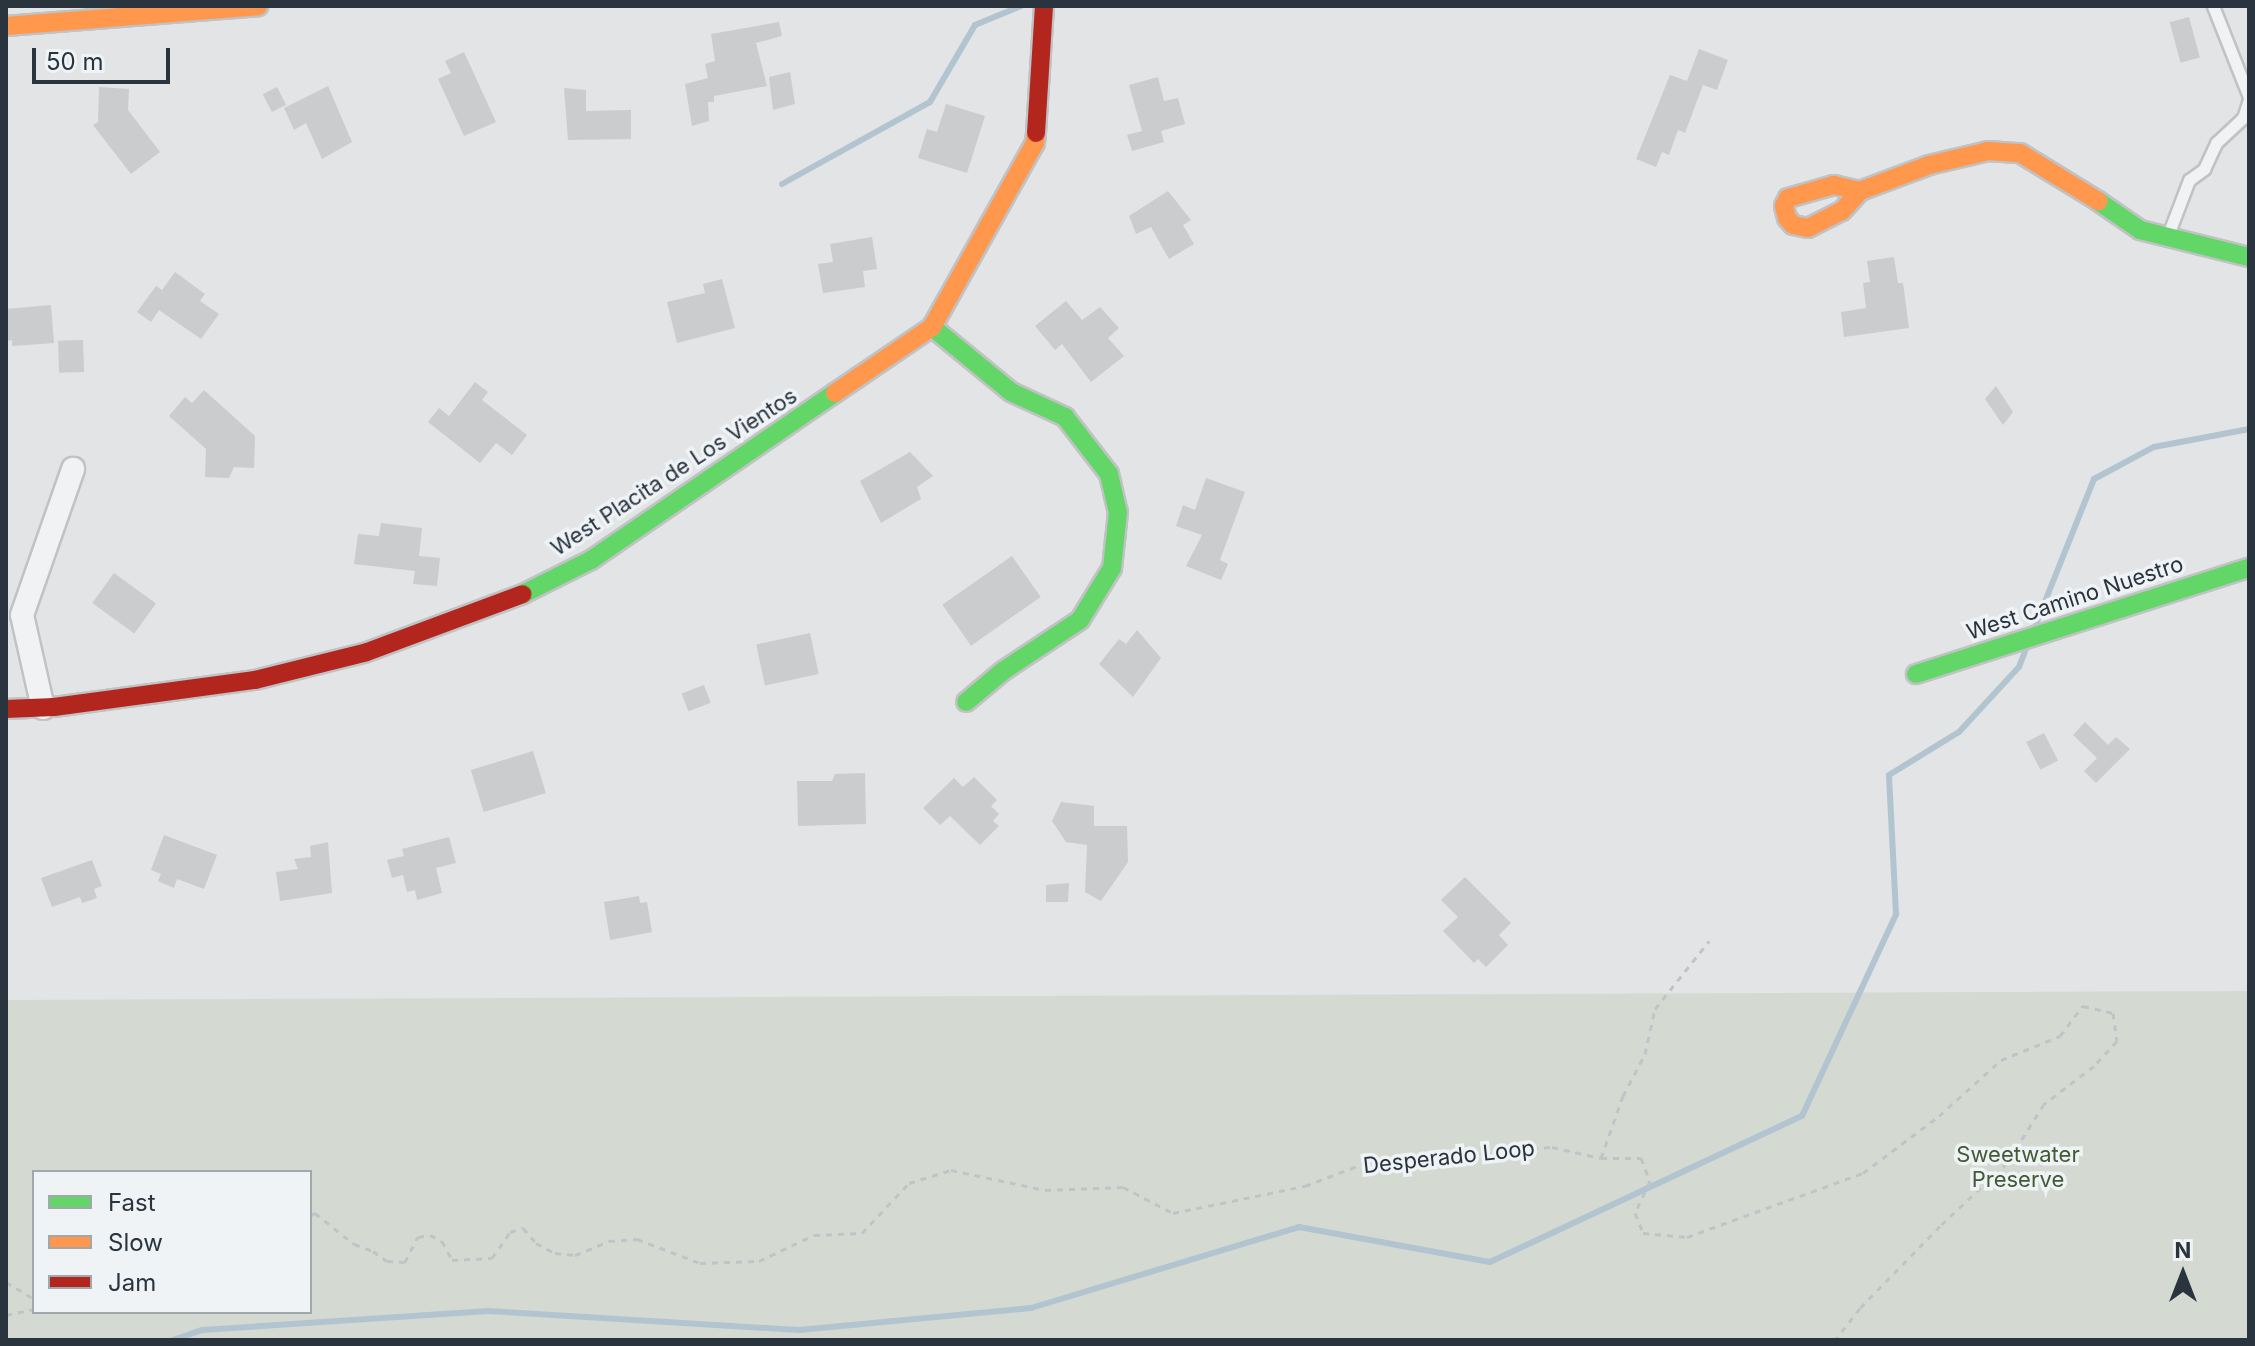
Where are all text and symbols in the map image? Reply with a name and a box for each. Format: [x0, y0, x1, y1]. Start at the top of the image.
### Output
scale bar [36, 32, 174, 82]
text: 50 m [46, 47, 104, 76]
street label: West Placita de Los Vientos [546, 383, 802, 561]
street label: West Camino Nuestro [1963, 551, 2187, 645]
street label: Desperado Loop [1362, 1135, 1536, 1179]
park label: Sweetwater Preserve [1956, 1141, 2080, 1192]
legend [32, 1170, 312, 1314]
text: Fast [108, 1188, 156, 1217]
text: Slow [108, 1228, 163, 1257]
north arrow [2143, 1234, 2223, 1314]
text: N [2175, 1237, 2191, 1263]
text: Jam [108, 1268, 156, 1297]

